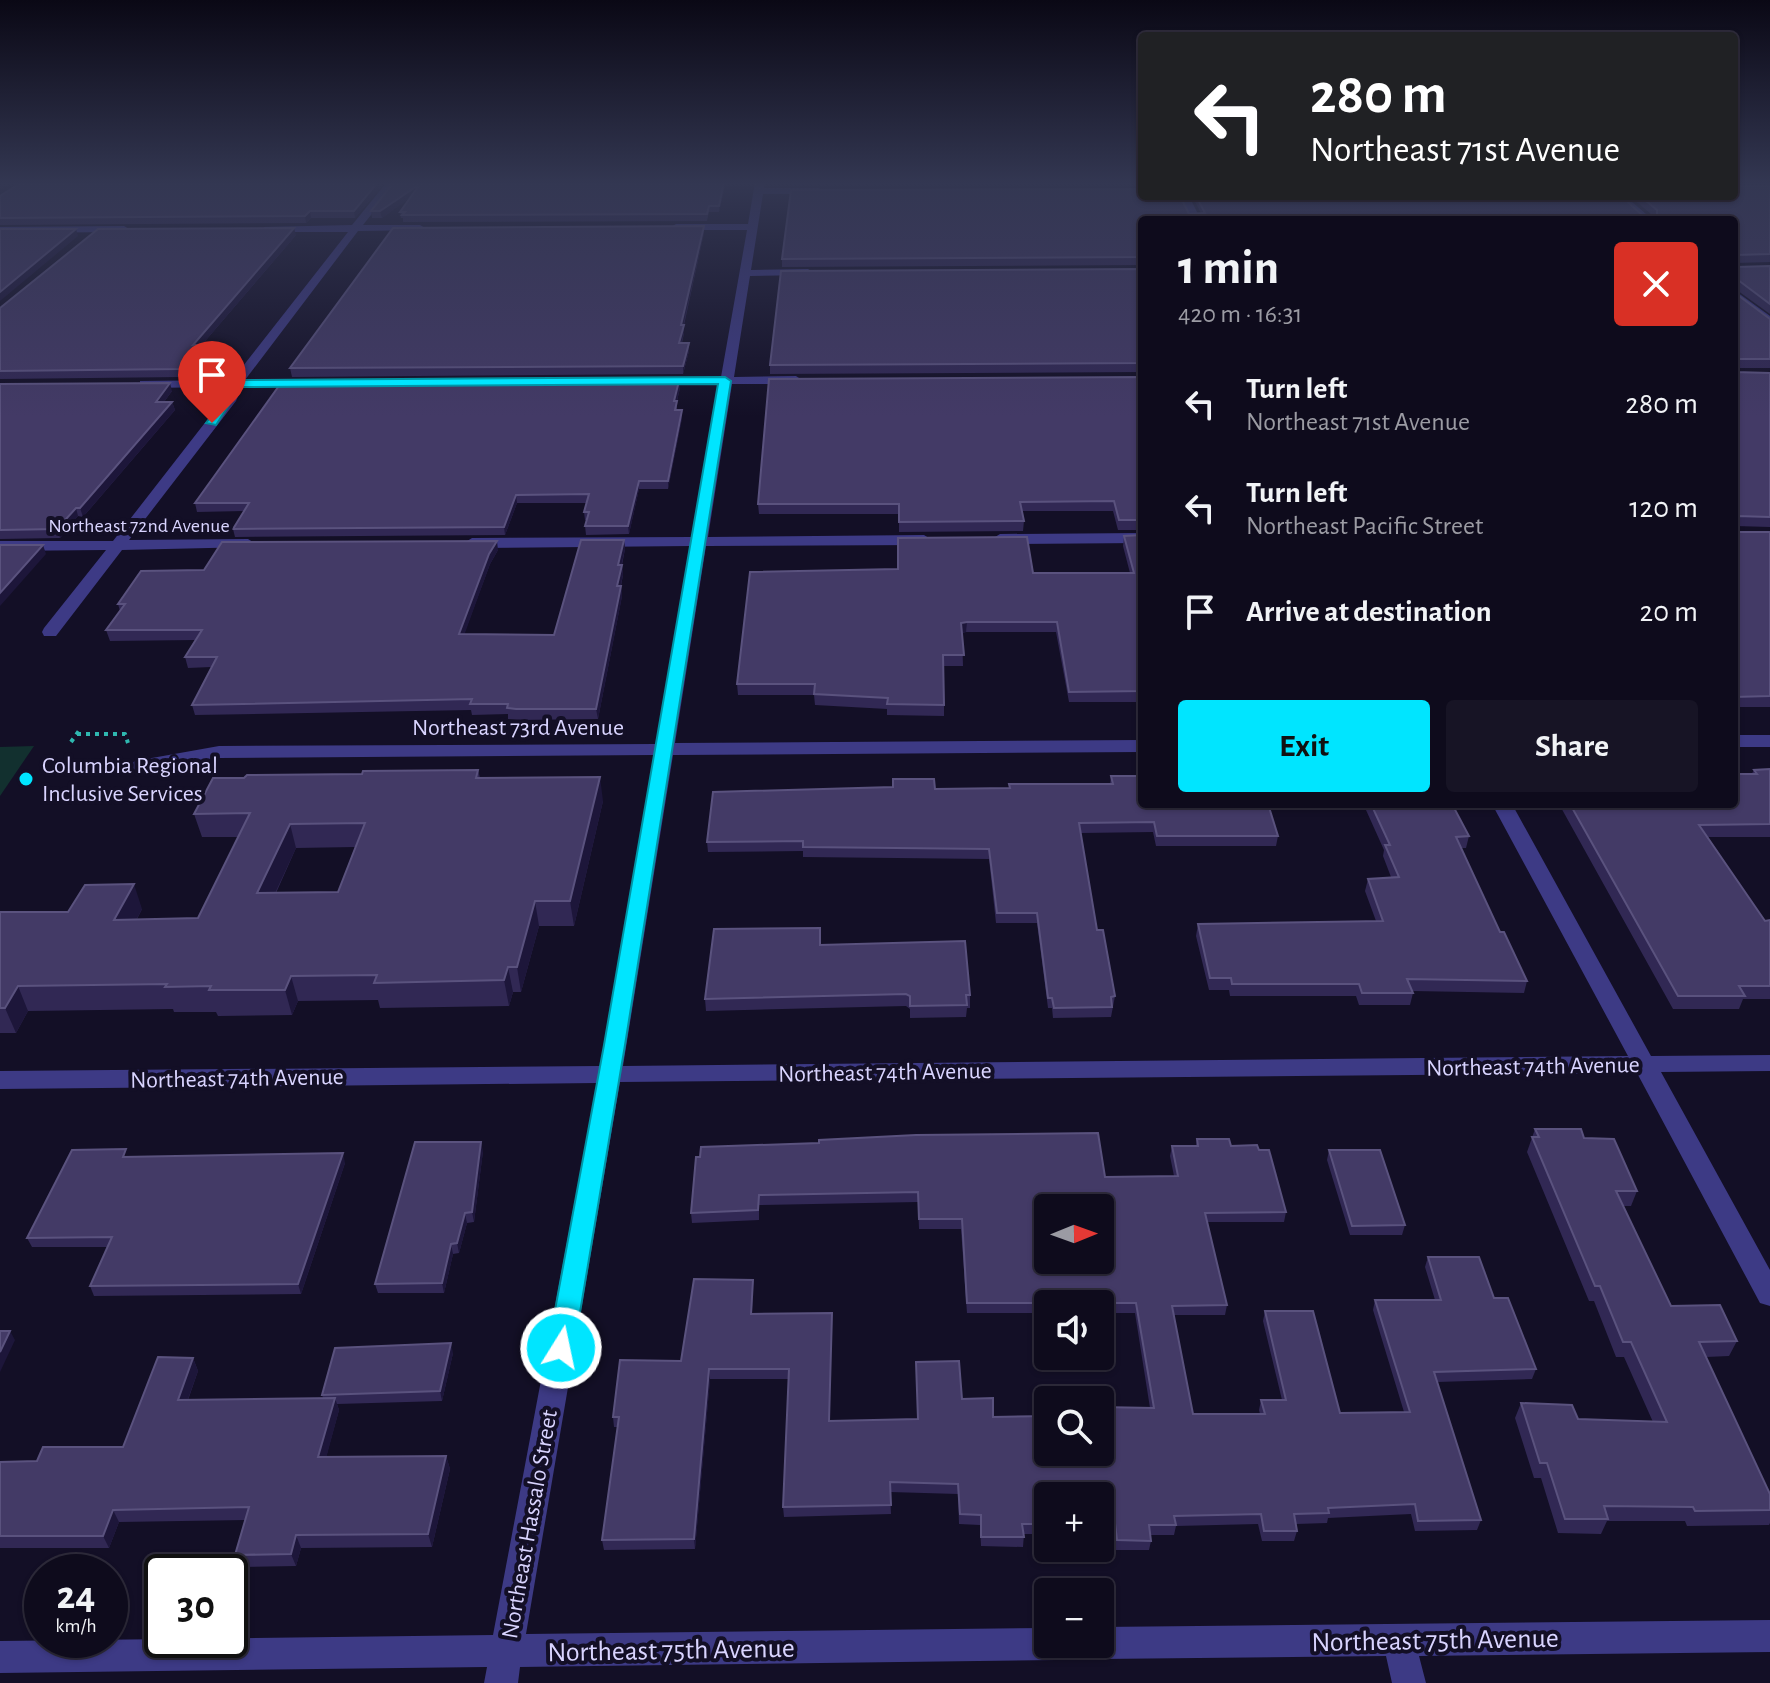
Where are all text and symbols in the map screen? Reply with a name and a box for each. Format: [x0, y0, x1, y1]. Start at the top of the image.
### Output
icon: left [1178, 64, 1282, 168]
text: 280 m [1310, 67, 1447, 123]
text: Northeast 71st Avenue [1310, 132, 1620, 168]
button: close [1614, 242, 1698, 326]
text: 1 min [1178, 245, 1279, 293]
text: 420 m · 16:31 [1178, 301, 1302, 327]
pin [178, 341, 246, 423]
icon: arrive [190, 353, 234, 397]
text: Turn left [1246, 374, 1347, 404]
icon: left [1178, 382, 1222, 426]
text: 280 m [1625, 389, 1698, 419]
text: Northeast 71st Avenue [1246, 409, 1470, 435]
text: Turn left [1246, 478, 1347, 508]
icon: left [1178, 486, 1222, 530]
text: 120 m [1629, 493, 1698, 523]
text: Northeast Pacific Street [1246, 513, 1483, 539]
street label: Northeast 72nd Avenue [48, 516, 230, 536]
icon: arrive [1178, 590, 1222, 634]
text: Arrive at destination [1246, 597, 1492, 627]
text: 20 m [1640, 597, 1698, 627]
button: Exit [1178, 700, 1430, 792]
button: Share [1446, 700, 1698, 792]
street label: Northeast 73rd Avenue [412, 716, 624, 740]
place label: Columbia Regional Inclusive Services [42, 754, 218, 806]
marker: Columbia Regional Inclusive Services [17, 770, 35, 788]
street label: Northeast 74th Avenue [1426, 1053, 1640, 1081]
street label: Northeast 74th Avenue [778, 1059, 992, 1087]
street label: Northeast 74th Avenue [130, 1065, 344, 1093]
north arrow [1034, 1194, 1114, 1274]
map controls [1034, 1194, 1114, 1658]
button: sound [1034, 1290, 1114, 1370]
position arrow [519, 1306, 603, 1390]
button: search [1034, 1386, 1114, 1466]
street label: Northeast Hassalo Street [498, 1408, 562, 1641]
button: + [1034, 1482, 1114, 1562]
speed limit sign: 30 [144, 1554, 248, 1658]
text: 24 [57, 1576, 95, 1616]
button: − [1034, 1578, 1114, 1658]
text: km/h [55, 1616, 97, 1636]
street label: Northeast 75th Avenue [1311, 1625, 1559, 1657]
street label: Northeast 75th Avenue [547, 1635, 795, 1667]

